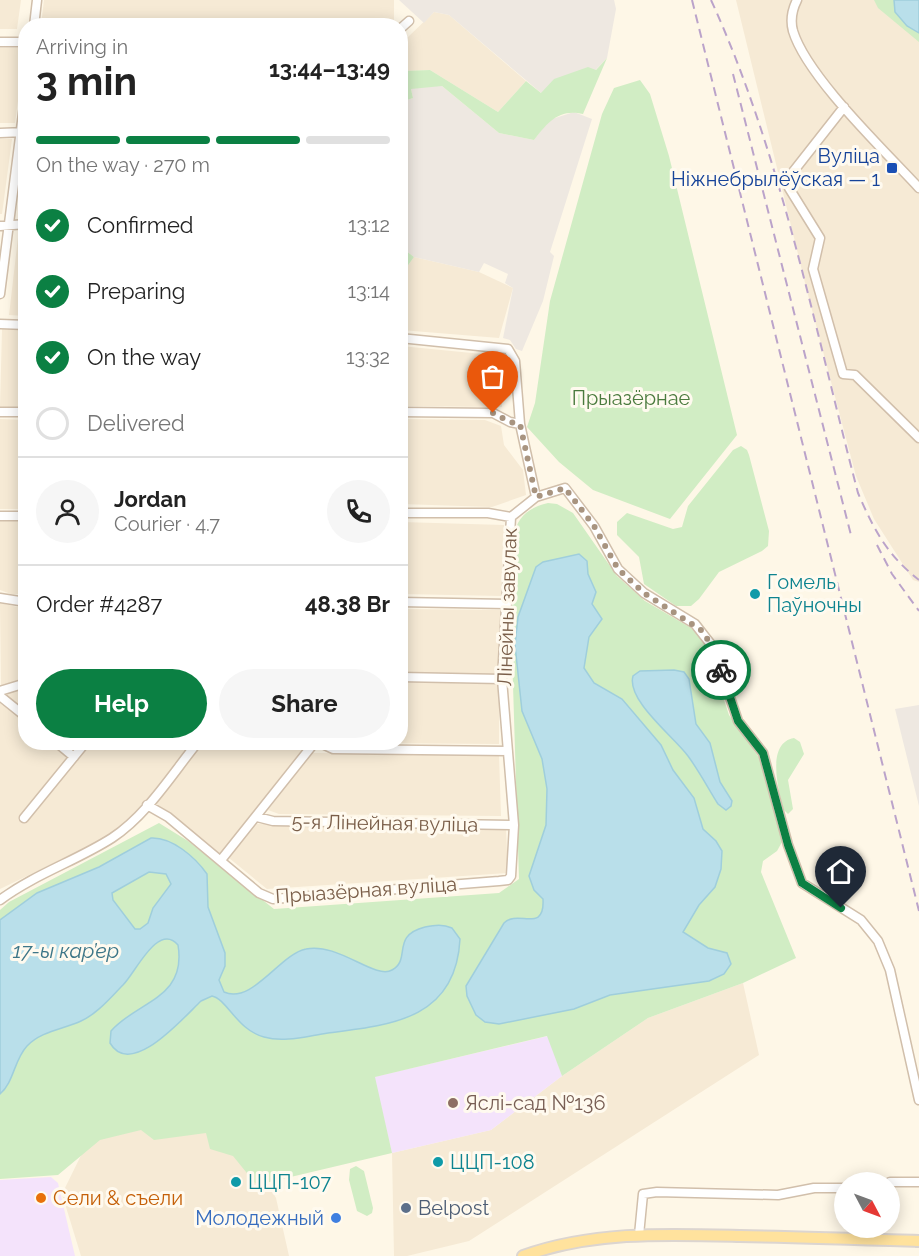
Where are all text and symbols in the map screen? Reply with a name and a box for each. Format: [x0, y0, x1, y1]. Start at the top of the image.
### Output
text: Arriving in [36, 35, 128, 59]
text: 13:44–13:49 [269, 56, 390, 82]
text: 3 min [36, 58, 137, 104]
place label: Вуліца Ніжнебрылёўская — 1 [671, 144, 880, 191]
text: On the way · 270 m [36, 153, 210, 177]
marker: Вуліца Ніжнебрылёўская — 1 [885, 161, 899, 175]
icon: check [36, 209, 69, 242]
text: Confirmed [87, 212, 194, 238]
text: 13:12 [348, 213, 390, 237]
icon: check [36, 275, 69, 308]
text: Preparing [87, 278, 185, 304]
text: 13:14 [348, 279, 390, 303]
icon: check [36, 341, 69, 374]
text: On the way [87, 344, 201, 370]
text: 13:32 [346, 345, 390, 369]
pin [467, 351, 518, 413]
icon: bag [476, 360, 509, 393]
park label: Прыазёрнае [572, 386, 691, 410]
text: Delivered [87, 410, 185, 436]
button: person [36, 480, 99, 543]
button: phone [327, 480, 390, 543]
text: Jordan [114, 486, 186, 512]
text: Courier · 4.7 [114, 512, 220, 536]
street label: Лінейны завулак [492, 527, 522, 687]
place label: Гомель Паўночны [767, 570, 862, 617]
marker: Гомель Паўночны [748, 587, 762, 601]
text: Order #4287 [36, 591, 162, 617]
text: 48.38 Br [305, 591, 390, 617]
courier [691, 640, 751, 700]
icon: bike [705, 654, 738, 687]
button: Help [36, 669, 207, 738]
button: Share [219, 669, 390, 738]
street label: 5-я Лінейная вуліца [291, 809, 479, 837]
pin [815, 846, 866, 908]
icon: home [824, 855, 857, 888]
street label: Прыазёрная вуліца [274, 872, 458, 908]
water label: 17-ы кар’ер [13, 938, 119, 963]
place label: Яслі-сад №136 [465, 1091, 606, 1115]
marker: Яслі-сад №136 [446, 1096, 460, 1110]
place label: ЦЦП-108 [450, 1150, 535, 1174]
marker: ЦЦП-108 [431, 1155, 445, 1169]
place label: ЦЦП-107 [248, 1170, 332, 1194]
north arrow [834, 1172, 900, 1238]
map controls [834, 1172, 900, 1238]
marker: ЦЦП-107 [229, 1175, 243, 1189]
place label: Сели & съели [53, 1186, 183, 1210]
marker: Сели & съели [34, 1191, 48, 1205]
place label: Belpost [418, 1196, 489, 1220]
marker: Belpost [399, 1201, 413, 1215]
place label: Молодежный [195, 1206, 324, 1230]
marker: Молодежный [329, 1211, 343, 1225]

